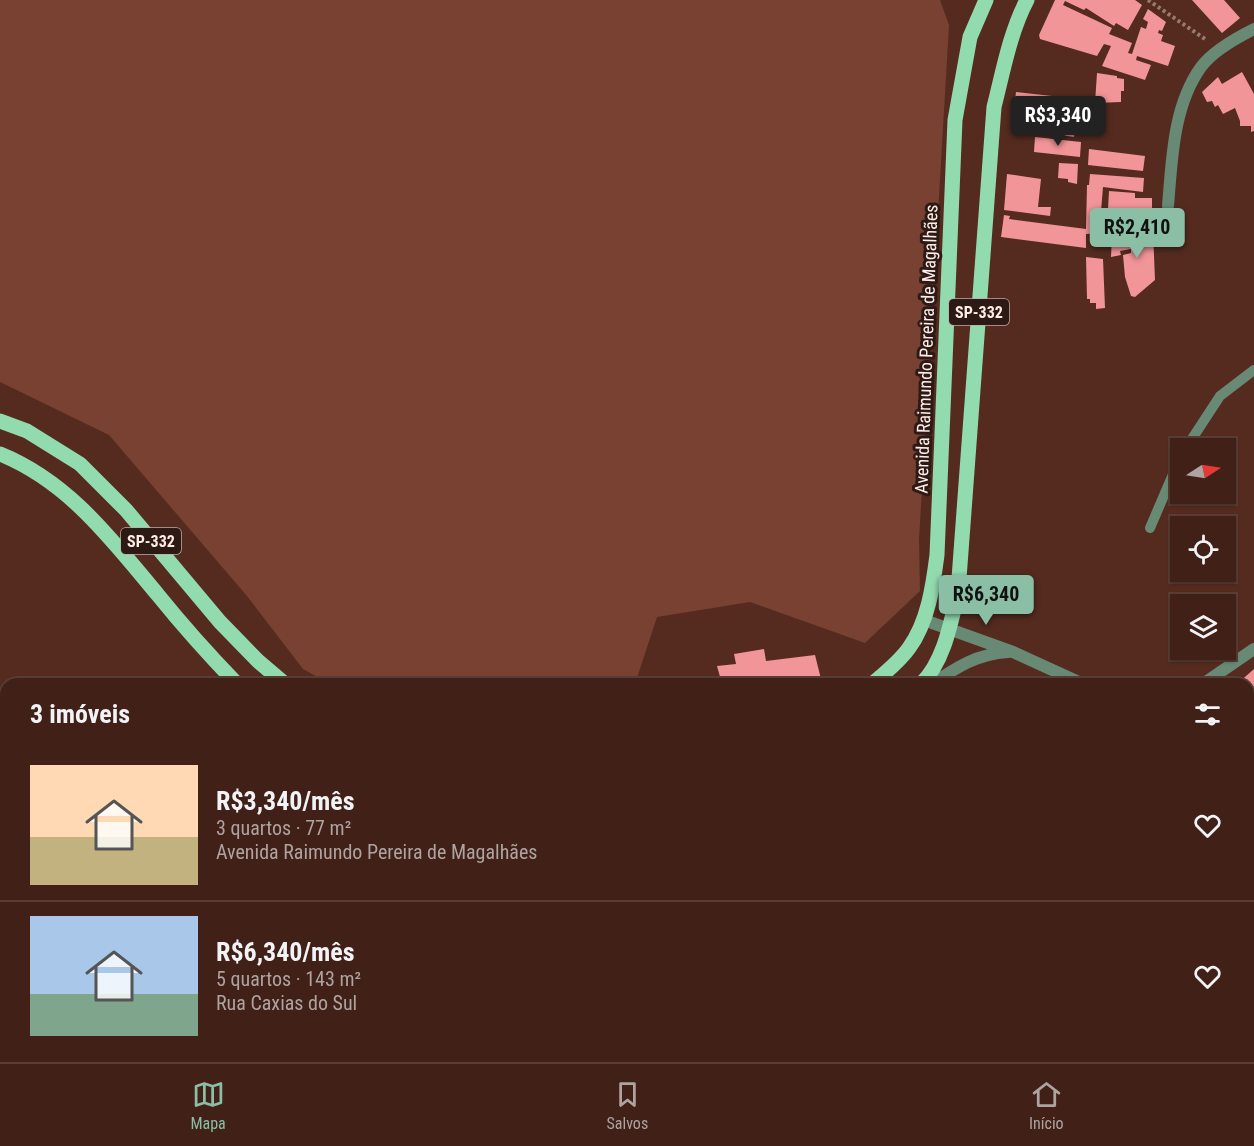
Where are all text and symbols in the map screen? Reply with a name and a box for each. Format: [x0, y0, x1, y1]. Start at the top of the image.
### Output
pin: R$3,340 [1003, 96, 1113, 147]
text: R$3,340 [1025, 103, 1091, 127]
street label: Avenida Raimundo Pereira de Magalhães [910, 204, 942, 494]
pin: R$2,410 [1082, 208, 1192, 259]
text: R$2,410 [1104, 215, 1170, 239]
road number: SP-332 [949, 299, 1009, 325]
north arrow [1170, 438, 1236, 504]
map controls [1170, 438, 1236, 660]
button: locate [1170, 516, 1236, 582]
road number: SP-332 [121, 528, 181, 554]
pin: R$6,340 [931, 575, 1041, 626]
text: R$6,340 [953, 582, 1019, 606]
button: layers [1170, 594, 1236, 660]
icon: filters [1191, 698, 1224, 731]
text: 3 imóveis [30, 699, 130, 729]
text: R$3,340/mês [216, 786, 355, 816]
icon: home [78, 789, 150, 861]
icon: heart [1191, 809, 1224, 842]
text: 3 quartos · 77 m² [216, 816, 351, 840]
text: Avenida Raimundo Pereira de Magalhães [216, 840, 537, 864]
text: R$6,340/mês [216, 937, 355, 967]
icon: home [78, 940, 150, 1012]
icon: heart [1191, 960, 1224, 993]
text: 5 quartos · 143 m² [216, 967, 361, 991]
text: Rua Caxias do Sul [216, 991, 357, 1015]
tab: Mapa [190, 1078, 226, 1133]
tab: Salvos [607, 1078, 648, 1133]
tab: Início [1029, 1078, 1064, 1133]

